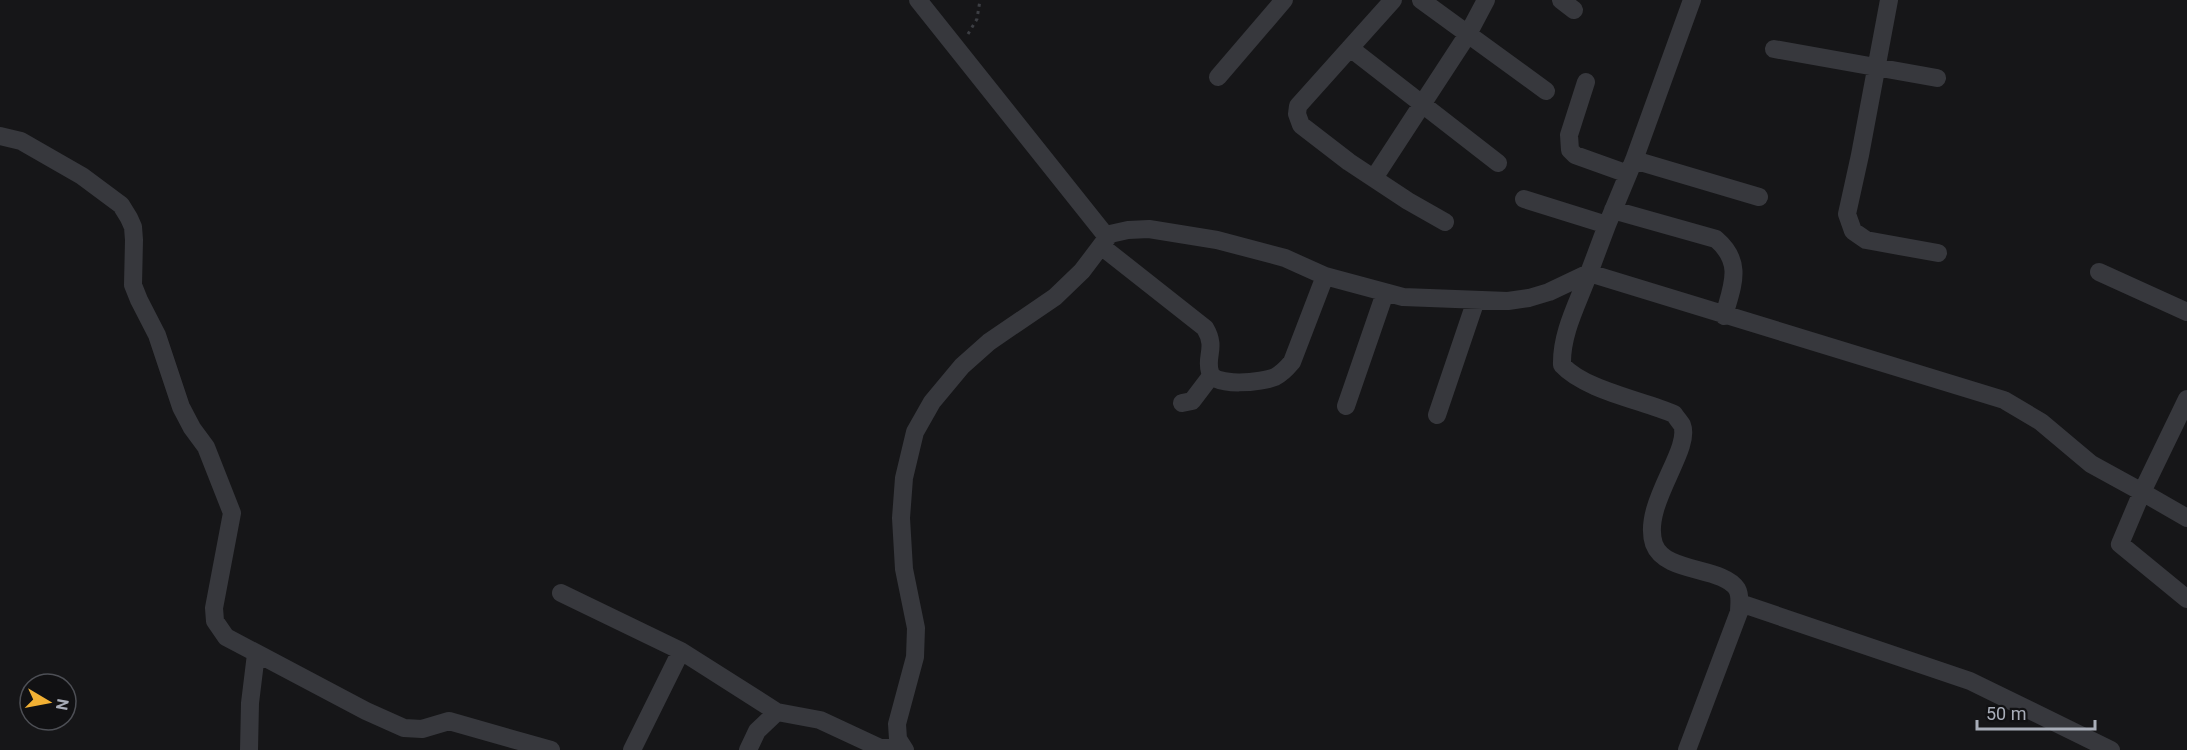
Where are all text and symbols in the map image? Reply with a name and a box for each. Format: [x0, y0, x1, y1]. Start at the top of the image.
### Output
north arrow [18, 672, 78, 732]
scale bar [1977, 693, 2096, 731]
text: N [52, 697, 73, 712]
text: 50 m [1986, 703, 2026, 724]

